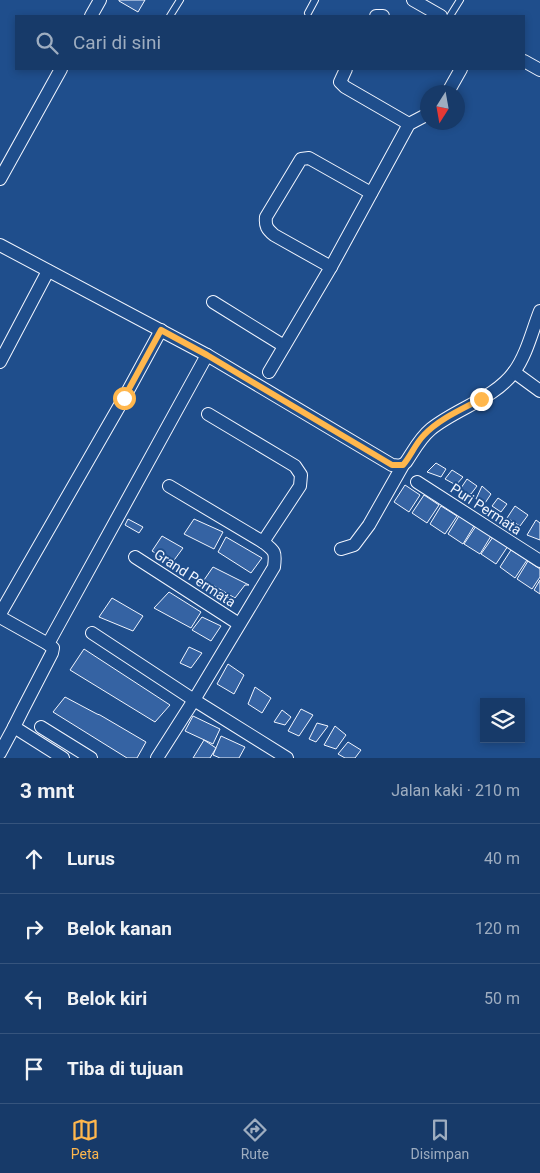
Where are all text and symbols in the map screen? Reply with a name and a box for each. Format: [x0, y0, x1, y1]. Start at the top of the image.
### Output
search box [15, 15, 525, 70]
icon: search [33, 29, 61, 57]
text: Cari di sini [73, 31, 161, 54]
north arrow [420, 85, 465, 130]
route start [113, 387, 136, 410]
route end [470, 388, 493, 411]
street label: Puri Permata [448, 480, 524, 538]
street label: Grand Permata [151, 546, 239, 610]
map controls [480, 698, 525, 743]
button: layers [480, 698, 525, 743]
text: 3 mnt [20, 779, 74, 803]
text: Jalan kaki · 210 m [391, 781, 520, 800]
icon: ahead [20, 845, 48, 873]
text: Lurus [67, 847, 115, 870]
text: 40 m [484, 849, 520, 868]
icon: right [20, 915, 48, 943]
text: Belok kanan [67, 917, 172, 940]
text: 120 m [475, 919, 520, 938]
icon: left [20, 985, 48, 1013]
text: Belok kiri [67, 987, 147, 1010]
text: 50 m [484, 989, 520, 1008]
icon: arrive [20, 1055, 48, 1083]
text: Tiba di tujuan [67, 1057, 183, 1080]
tab: Peta [71, 1116, 99, 1162]
tab: Rute [241, 1116, 269, 1162]
tab: Disimpan [411, 1116, 469, 1162]

